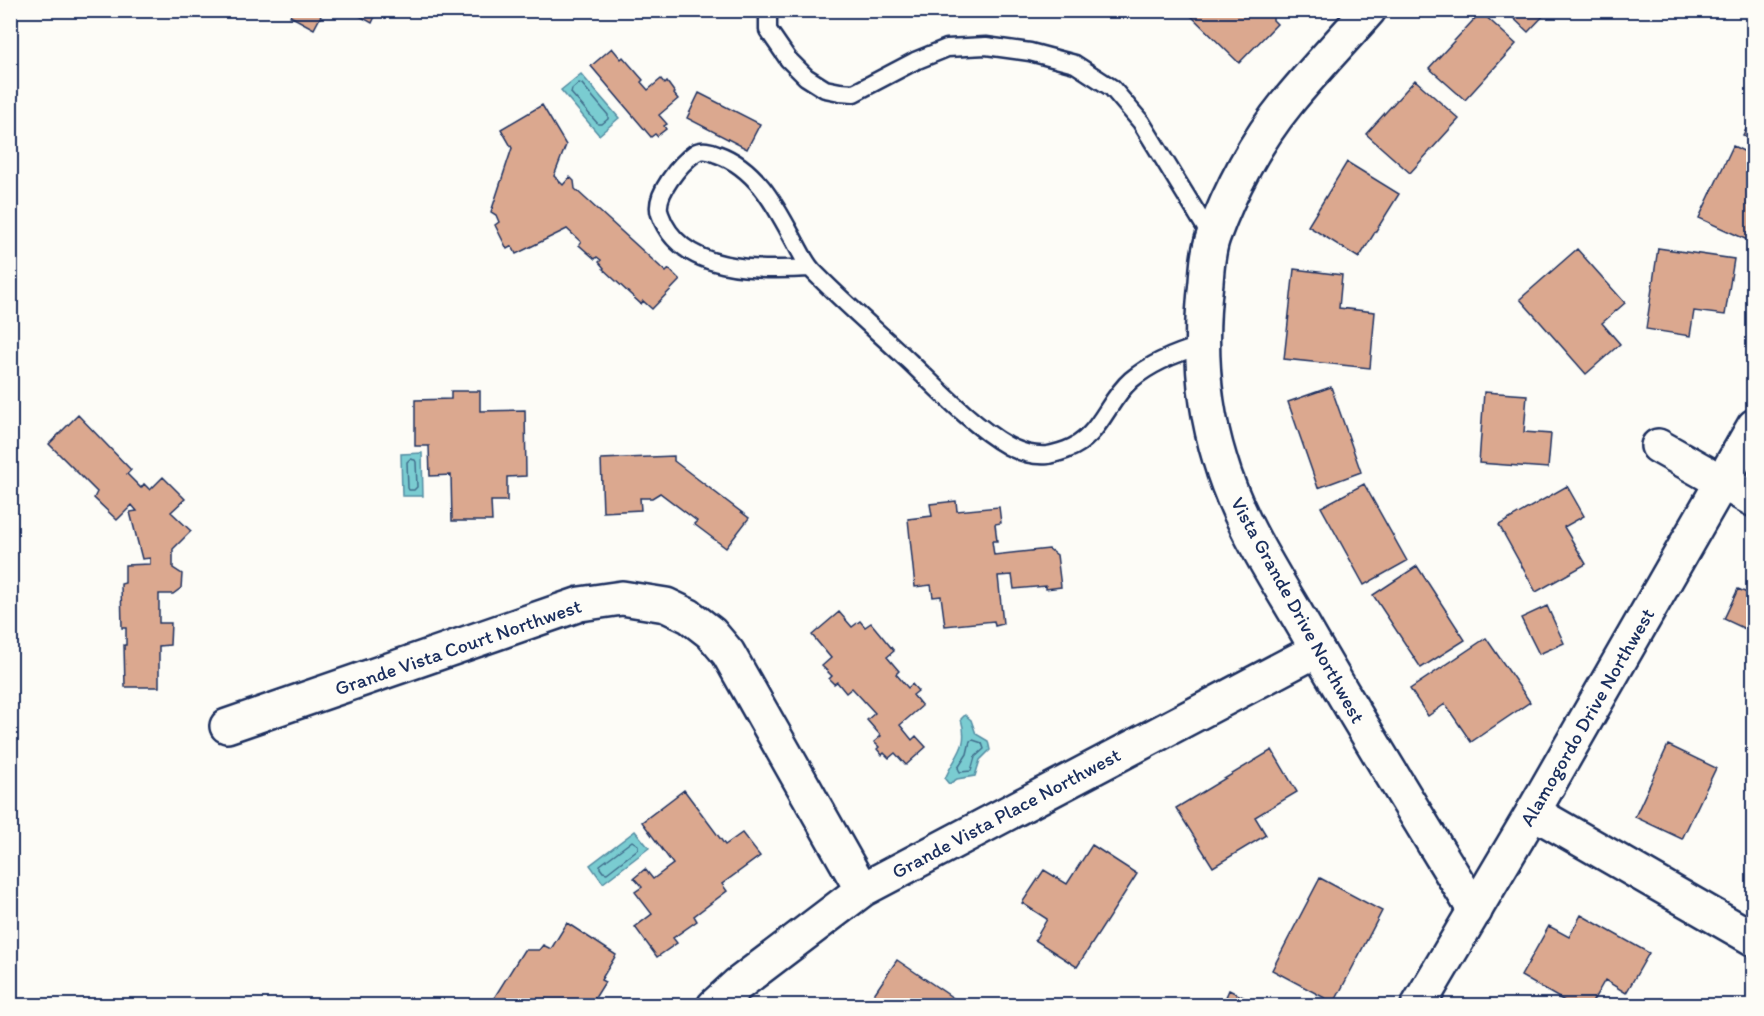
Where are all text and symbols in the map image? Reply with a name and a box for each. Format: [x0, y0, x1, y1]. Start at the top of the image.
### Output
street label: Vista Grande Drive Northwest [1226, 493, 1370, 727]
street label: Grande Vista Court Northwest [332, 593, 584, 701]
street label: Alamogordo Drive Northwest [1515, 604, 1659, 830]
street label: Grande Vista Place Northwest [888, 742, 1124, 884]

